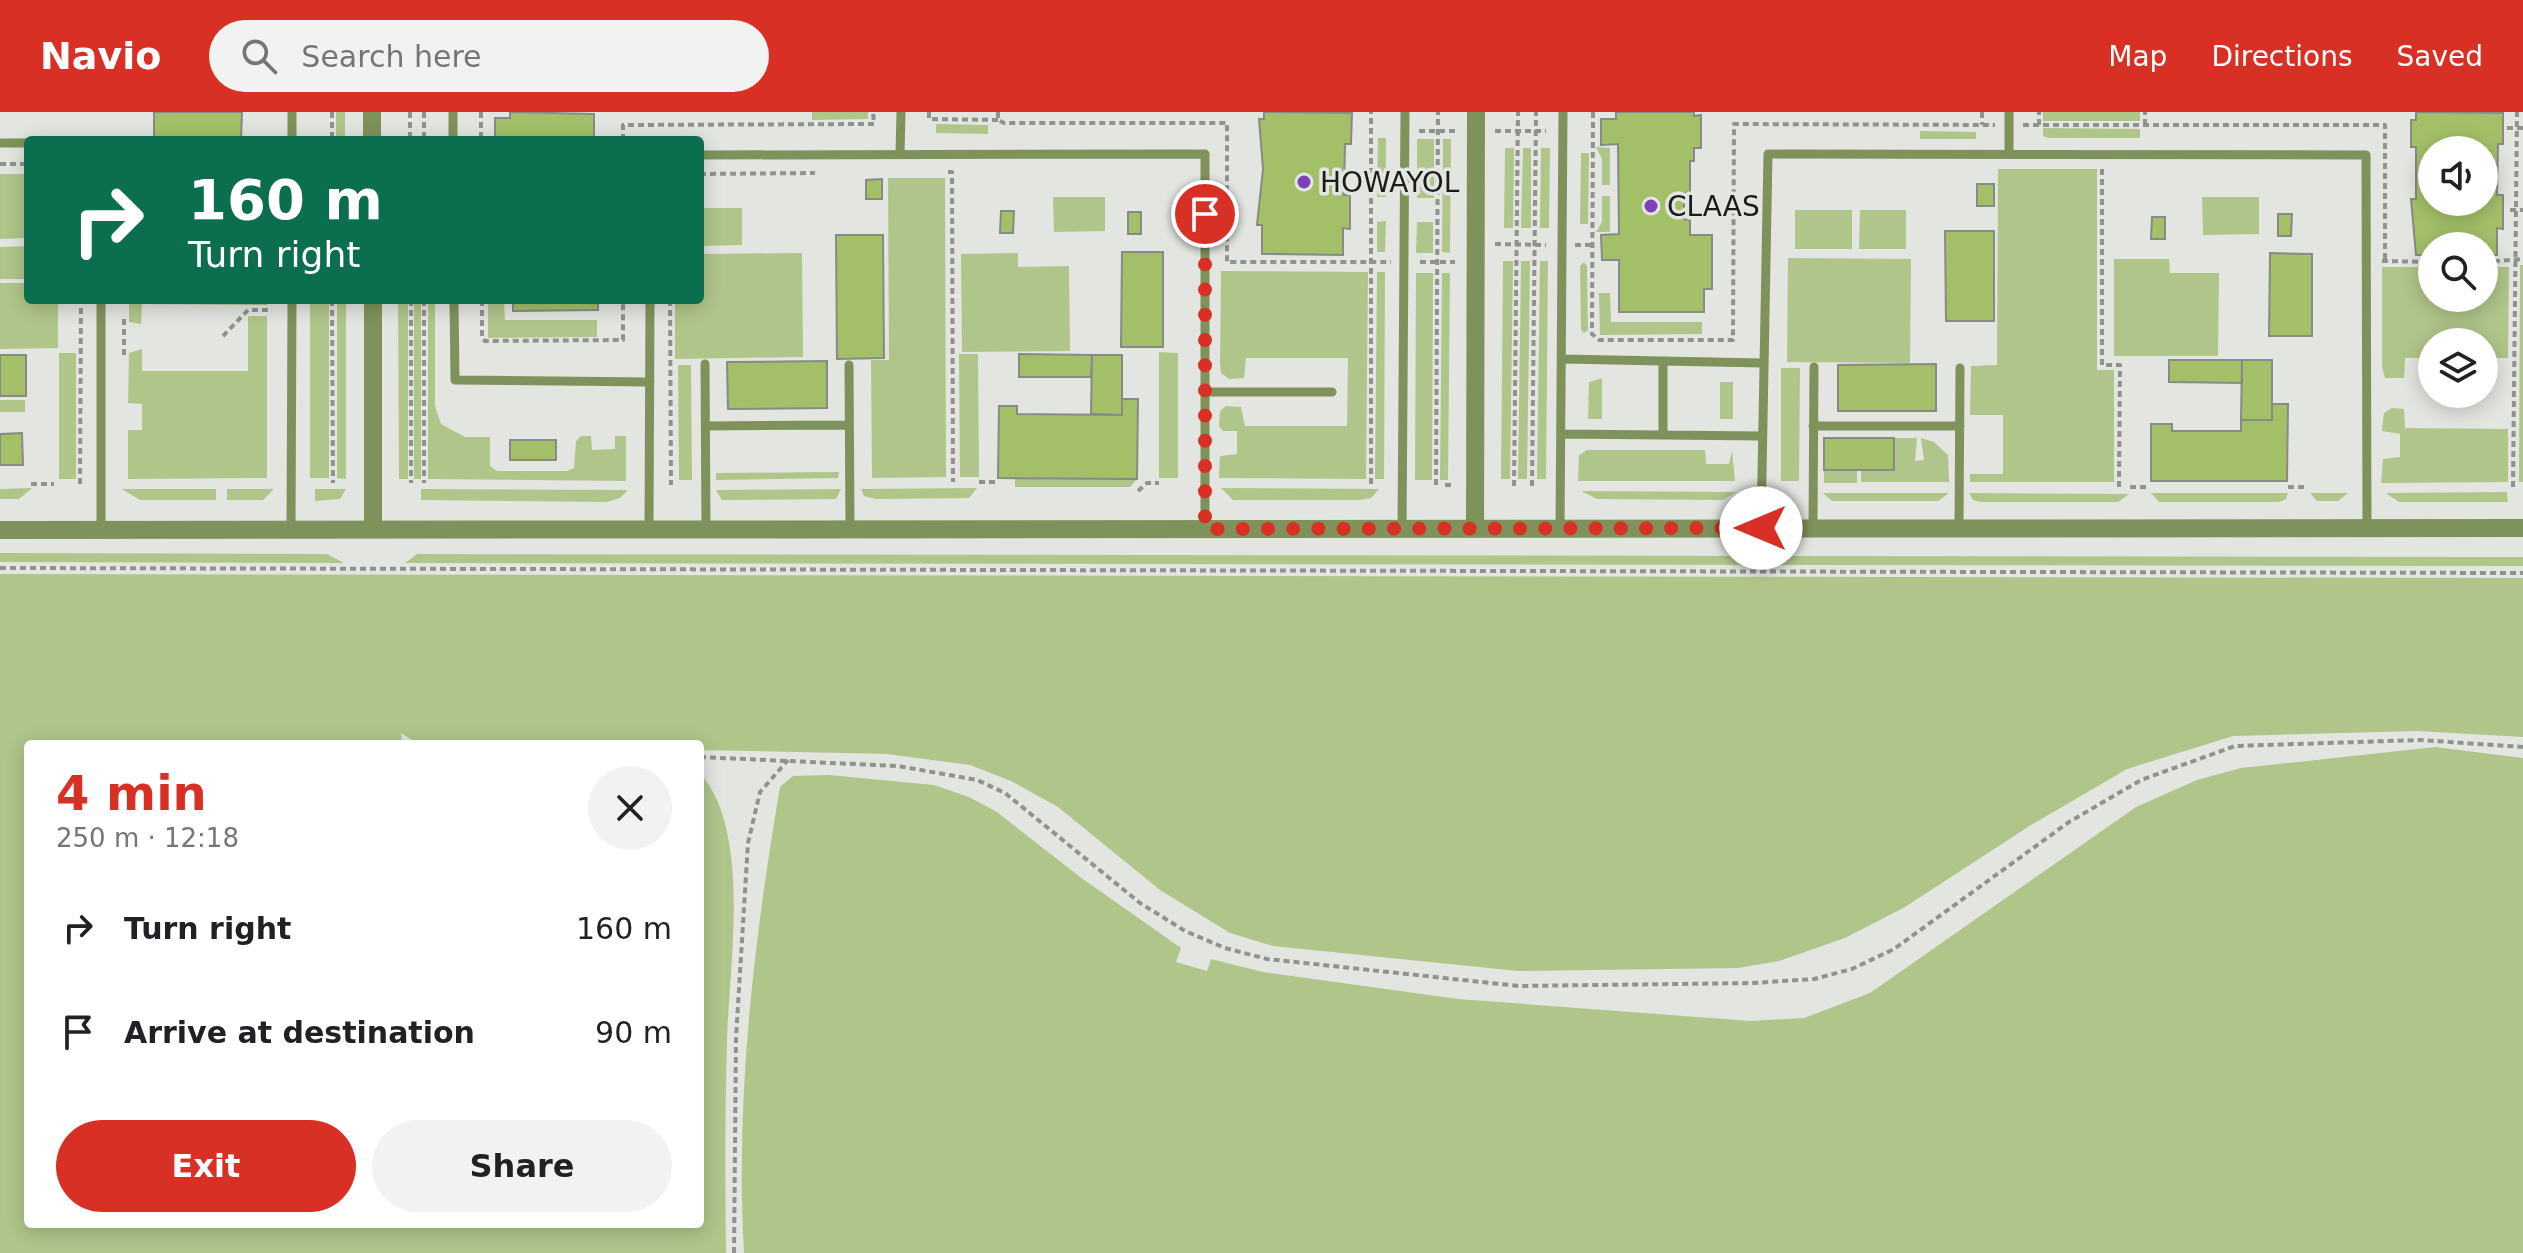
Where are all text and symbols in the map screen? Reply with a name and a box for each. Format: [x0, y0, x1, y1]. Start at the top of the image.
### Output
search box [209, 20, 769, 92]
text: Navio [40, 34, 161, 78]
icon: search [237, 34, 281, 78]
text: Search here [301, 39, 482, 74]
text: Map [2108, 40, 2167, 73]
text: Directions [2211, 40, 2352, 73]
text: Saved [2396, 40, 2483, 73]
map controls [2418, 136, 2498, 408]
button: sound [2418, 136, 2498, 216]
place label: HOWAYOL [1320, 166, 1460, 199]
text: 160 m [188, 167, 383, 232]
icon: right [56, 168, 160, 272]
marker: HOWAYOL [1295, 173, 1313, 191]
pin [1171, 180, 1239, 248]
place label: CLAAS [1667, 190, 1760, 223]
icon: arrive [1183, 192, 1227, 236]
marker: CLAAS [1642, 197, 1660, 215]
button: search [2418, 232, 2498, 312]
text: Turn right [188, 234, 360, 275]
button: layers [2418, 328, 2498, 408]
position arrow [1719, 486, 1803, 570]
text: 4 min [56, 765, 207, 821]
button: close [588, 766, 672, 850]
text: 250 m · 12:18 [56, 823, 239, 853]
icon: right [56, 906, 100, 950]
text: Turn right [124, 911, 291, 946]
text: 160 m [576, 911, 672, 946]
icon: arrive [56, 1010, 100, 1054]
text: Arrive at destination [124, 1015, 475, 1050]
text: 90 m [595, 1015, 672, 1050]
button: Exit [56, 1120, 356, 1212]
button: Share [372, 1120, 672, 1212]

